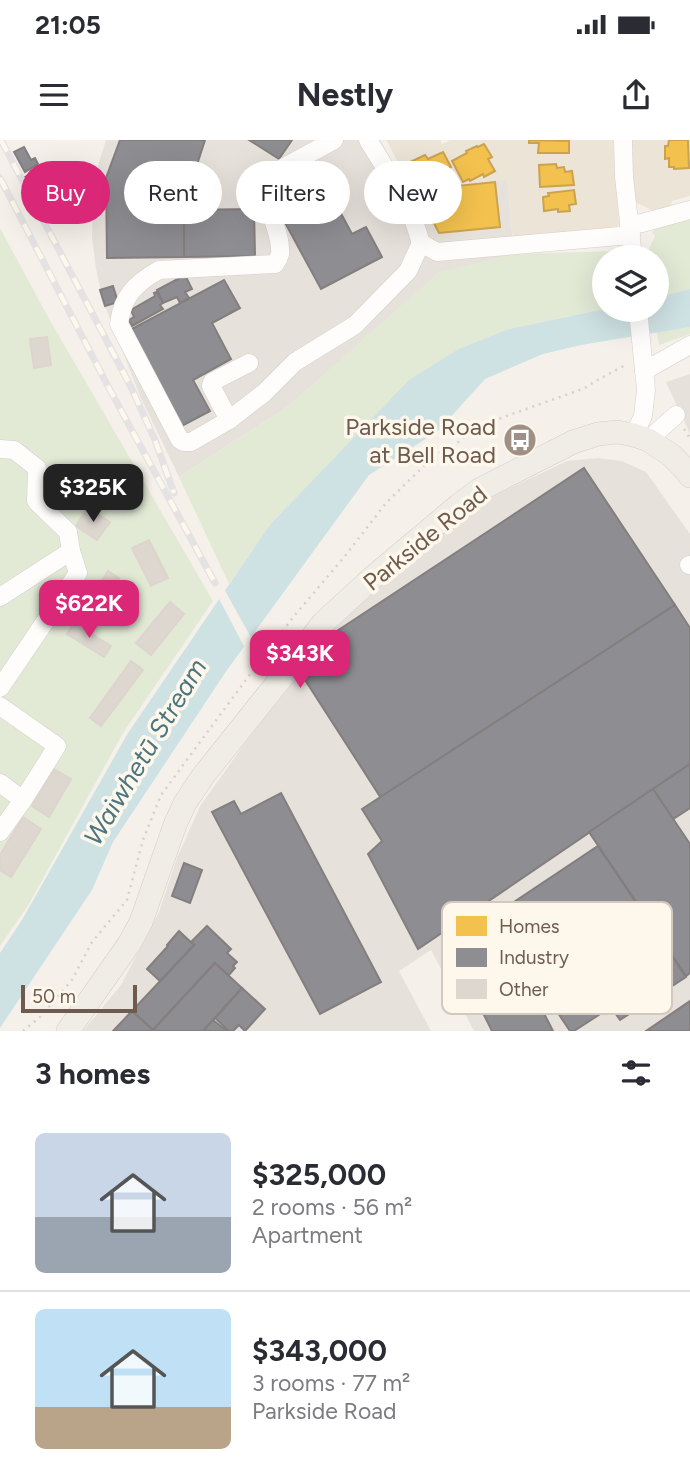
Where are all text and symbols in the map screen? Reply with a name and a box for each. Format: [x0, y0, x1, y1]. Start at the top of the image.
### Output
text: 21:05 [35, 9, 101, 41]
icon: menu [35, 76, 73, 114]
text: Nestly [297, 76, 393, 114]
icon: share [617, 76, 655, 114]
chip: Buy [21, 161, 110, 224]
chip: Rent [124, 161, 222, 224]
chip: Filters [236, 161, 350, 224]
chip: New [364, 161, 462, 224]
map controls [592, 245, 669, 322]
button: layers [592, 245, 669, 322]
place label: Parkside Road at Bell Road [345, 412, 496, 469]
bus stop icon: Parkside Road at Bell Road [501, 421, 539, 459]
pin: $325K [44, 464, 142, 524]
text: $325K [59, 473, 127, 501]
street label: Parkside Road [357, 479, 493, 597]
pin: $622K [40, 580, 138, 640]
text: $622K [55, 589, 123, 617]
pin: $343K [251, 630, 349, 690]
text: $343K [266, 639, 334, 667]
water label: Waiwhetū Stream [77, 653, 213, 851]
legend [442, 902, 672, 1014]
text: Homes [499, 915, 560, 938]
text: Industry [499, 946, 569, 969]
text: Other [499, 978, 549, 1001]
scale bar [21, 982, 136, 1014]
text: 50 m [32, 985, 76, 1008]
icon: filters [617, 1054, 655, 1092]
text: 3 homes [35, 1055, 150, 1092]
text: $325,000 [252, 1156, 386, 1193]
icon: home [91, 1161, 175, 1245]
text: 2 rooms · 56 m² [252, 1193, 412, 1221]
text: Apartment [252, 1221, 363, 1249]
text: $343,000 [252, 1332, 387, 1369]
icon: home [91, 1337, 175, 1421]
text: 3 rooms · 77 m² [252, 1369, 410, 1397]
text: Parkside Road [252, 1397, 396, 1425]

